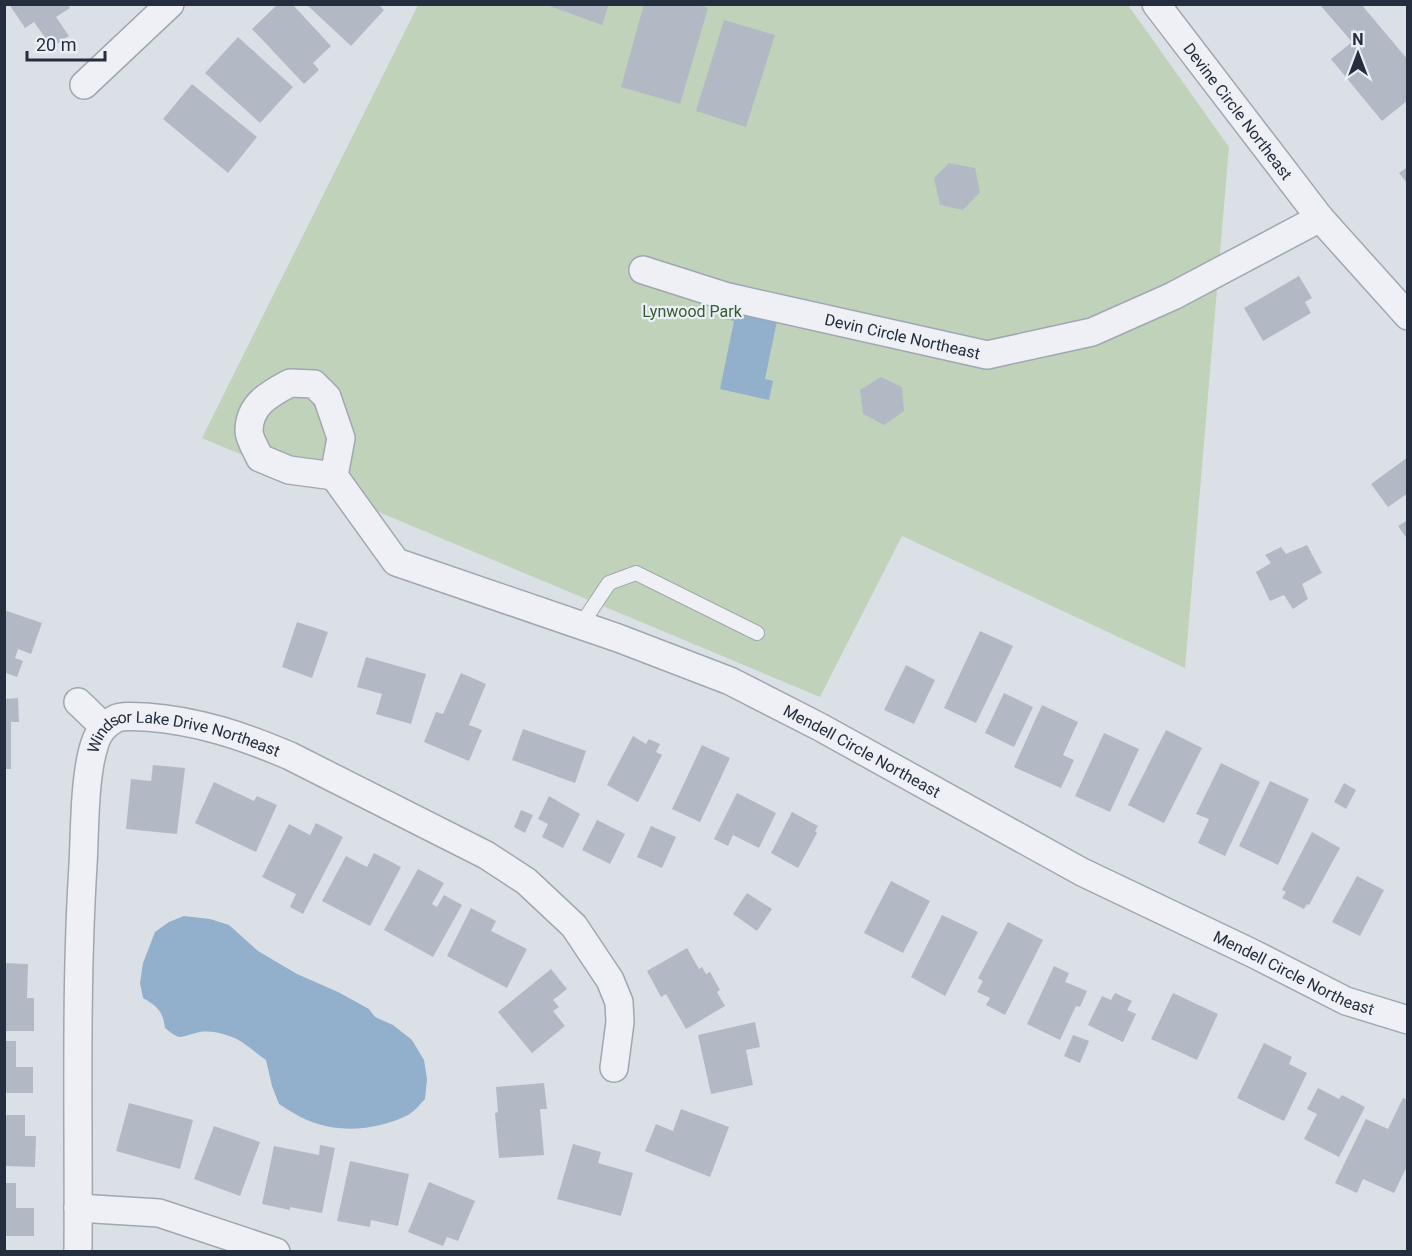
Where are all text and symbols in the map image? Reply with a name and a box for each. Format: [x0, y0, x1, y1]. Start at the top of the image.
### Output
scale bar [27, 24, 105, 62]
north arrow [1328, 24, 1388, 84]
text: N [1352, 30, 1364, 49]
text: 20 m [36, 34, 76, 55]
street label: Devine Circle Northeast [1179, 39, 1296, 184]
park label: Lynwood Park [642, 302, 743, 321]
street label: Devin Circle Northeast [823, 310, 982, 363]
street label: Mendell Circle Northeast [780, 701, 944, 802]
text: Windsor Lake Drive Northeast [83, 707, 283, 761]
street label: Windsor Lake Drive Northeast [82, 744, 294, 770]
street label: Mendell Circle Northeast [1210, 927, 1376, 1019]

